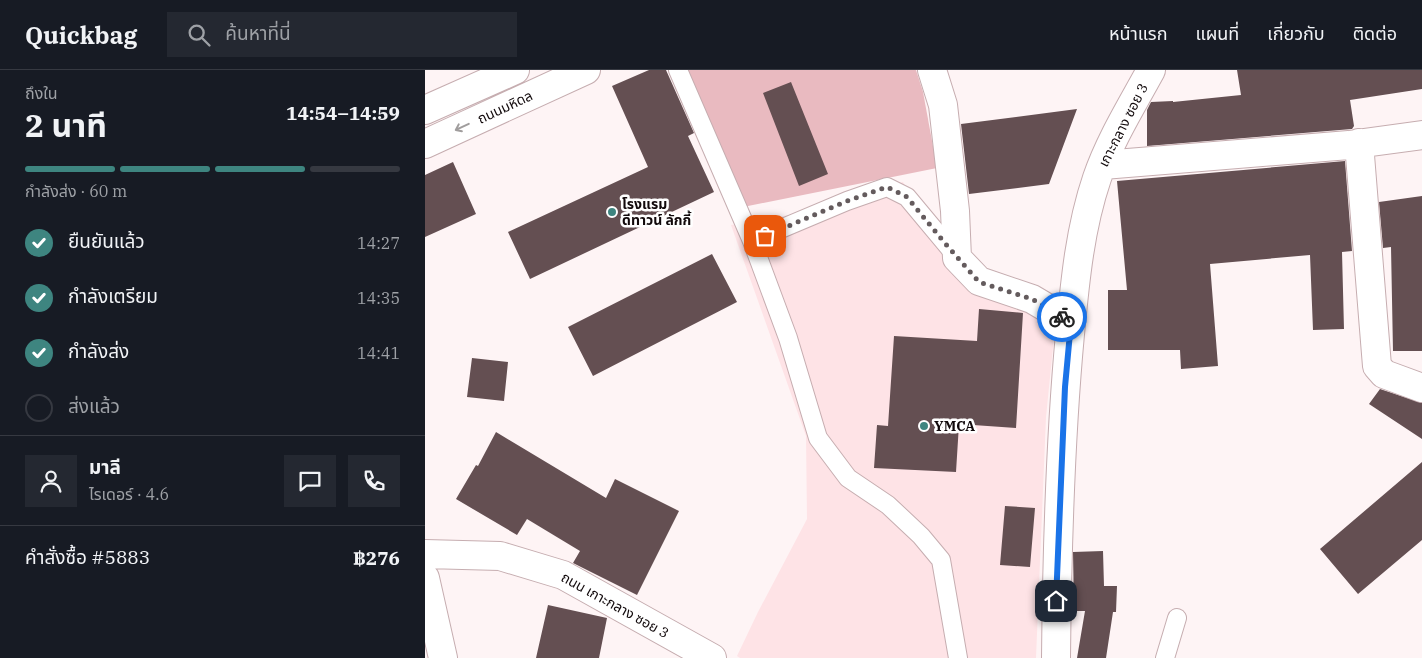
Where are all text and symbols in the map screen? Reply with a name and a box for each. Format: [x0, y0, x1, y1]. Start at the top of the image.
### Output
search box [167, 12, 517, 57]
text: Quickbag [25, 19, 137, 51]
icon: search [185, 21, 213, 49]
text: ค้นหาที่นี่ [225, 21, 291, 45]
text: หน้าแรก [1109, 22, 1167, 45]
text: แผนที่ [1195, 22, 1239, 45]
text: เกี่ยวกับ [1267, 22, 1325, 45]
text: ติดต่อ [1353, 22, 1397, 45]
street label: เกาะกลาง ซอย 3 [1094, 80, 1152, 170]
text: ถึงใน [25, 83, 58, 103]
street label: ถนนมหิดล [474, 86, 536, 128]
text: 14:54–14:59 [286, 101, 400, 125]
text: 2 นาที [25, 104, 107, 146]
one-way arrow [455, 122, 470, 132]
text: กำลังส่ง · 60 m [25, 181, 127, 201]
place label: โรงแรม ดีทาวน์ ลักกี้ [622, 195, 692, 229]
marker: โรงแรม ดีทาวน์ ลักกี้ [606, 206, 618, 218]
pin [744, 215, 786, 257]
icon: bag [751, 222, 779, 250]
icon: check [25, 229, 53, 257]
text: ยืนยันแล้ว [68, 229, 145, 253]
text: 14:27 [357, 233, 400, 253]
icon: check [25, 284, 53, 312]
text: กำลังเตรียม [68, 284, 158, 308]
text: 14:35 [357, 288, 400, 308]
courier [1037, 292, 1087, 342]
icon: bike [1048, 303, 1076, 331]
icon: check [25, 339, 53, 367]
text: กำลังส่ง [68, 339, 129, 363]
text: 14:41 [357, 343, 400, 363]
text: ส่งแล้ว [68, 394, 120, 418]
place label: YMCA [934, 417, 975, 435]
marker: YMCA [918, 420, 930, 432]
button: person [25, 455, 77, 507]
text: มาลี [89, 455, 121, 479]
button: chat [284, 455, 336, 507]
button: phone [348, 455, 400, 507]
text: ไรเดอร์ · 4.6 [89, 484, 169, 504]
text: คำสั่งซื้อ #5883 [25, 545, 150, 569]
text: ฿276 [353, 546, 400, 570]
street label: ถนน เกาะกลาง ซอย 3 [558, 568, 672, 642]
pin [1035, 580, 1077, 622]
icon: home [1042, 587, 1070, 615]

